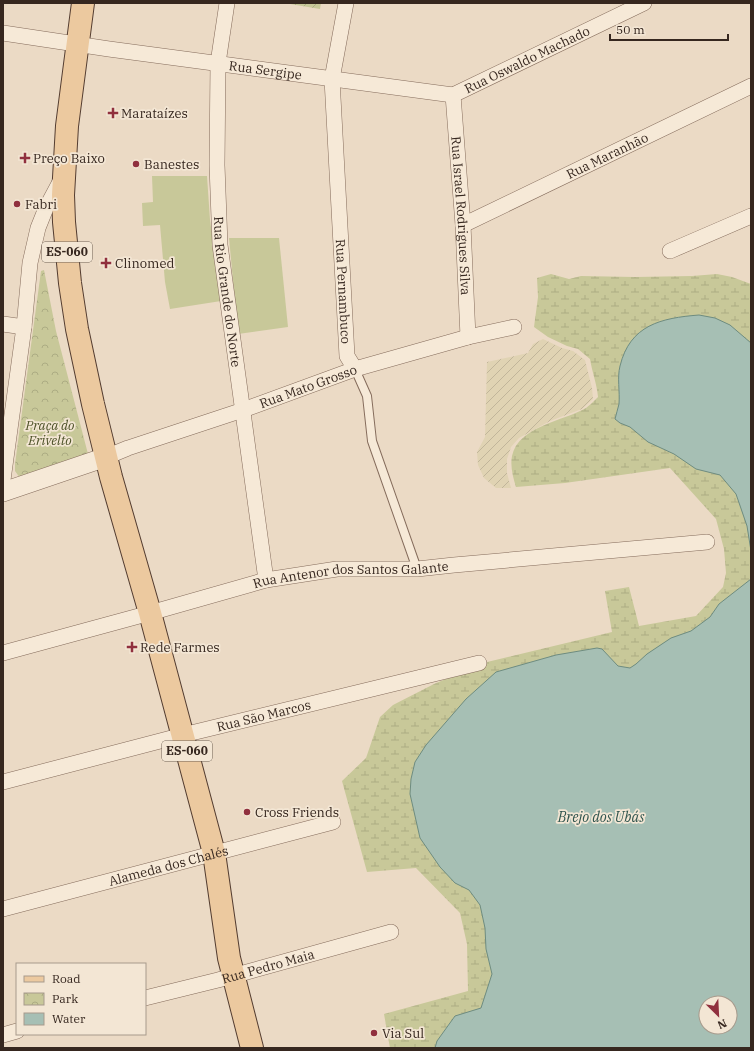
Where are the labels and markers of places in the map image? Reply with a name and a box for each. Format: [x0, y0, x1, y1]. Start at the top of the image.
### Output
place label: Marataízes [121, 105, 188, 122]
marker: Marataízes [108, 108, 118, 118]
place label: Preço Baixo [33, 150, 105, 167]
marker: Preço Baixo [20, 153, 30, 163]
place label: Banestes [144, 156, 199, 173]
marker: Banestes [131, 159, 141, 169]
place label: Fabri [25, 196, 57, 213]
marker: Fabri [12, 199, 22, 209]
place label: Clinomed [115, 255, 175, 272]
marker: Clinomed [100, 257, 112, 269]
place label: Rede Farmes [140, 639, 220, 656]
marker: Rede Farmes [127, 642, 137, 652]
place label: Cross Friends [255, 804, 339, 821]
marker: Cross Friends [242, 807, 252, 817]
place label: Via Sul [382, 1025, 424, 1042]
marker: Via Sul [369, 1028, 379, 1038]

